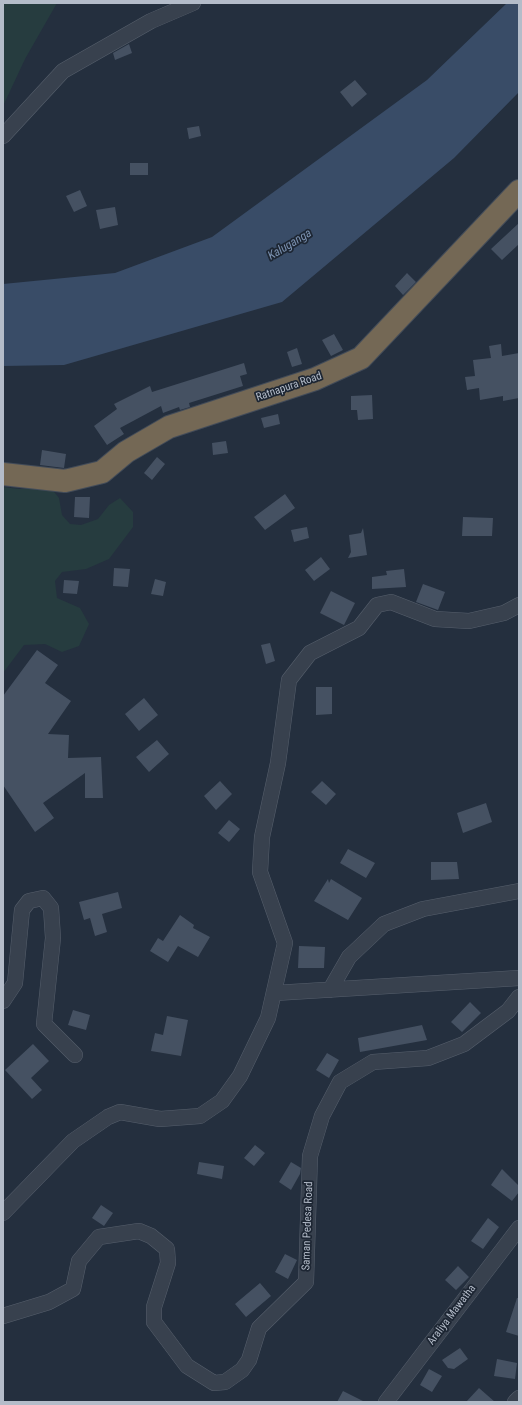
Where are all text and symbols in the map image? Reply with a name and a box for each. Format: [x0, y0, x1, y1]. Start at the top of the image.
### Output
water label: Kaluganga [266, 226, 314, 264]
street label: Ratnapura Road [254, 370, 324, 404]
street label: Saman Pedesa Road [300, 1181, 316, 1271]
street label: Araliya Mawatha [425, 1282, 479, 1348]

